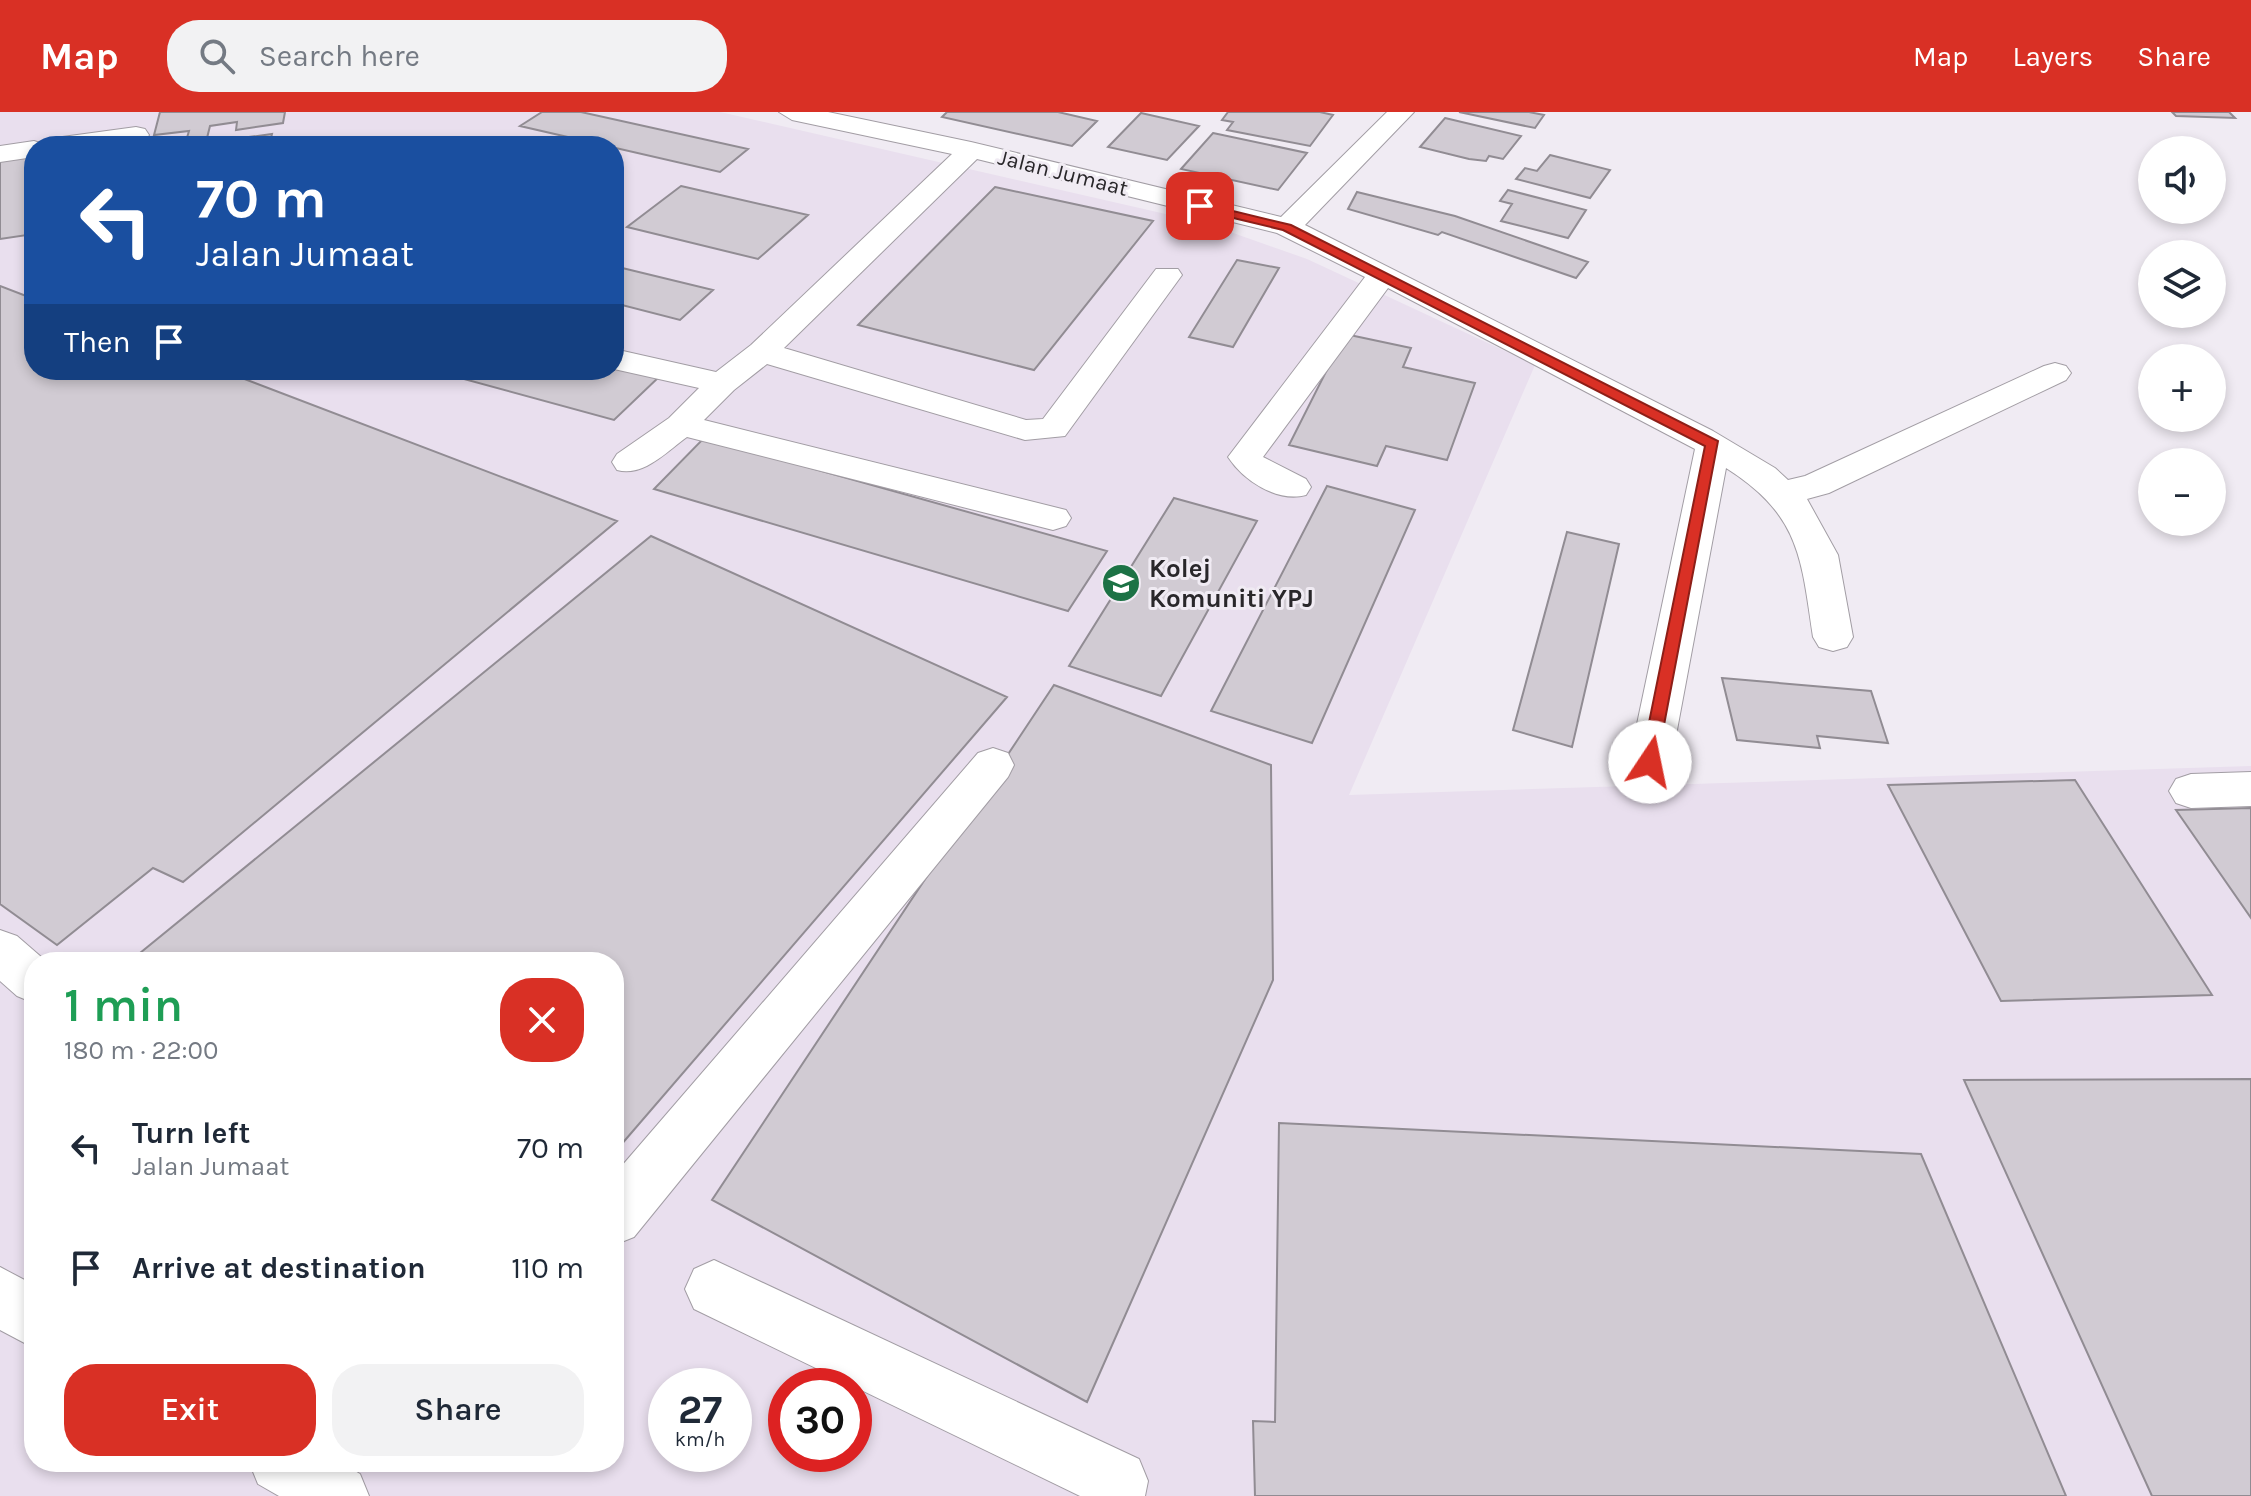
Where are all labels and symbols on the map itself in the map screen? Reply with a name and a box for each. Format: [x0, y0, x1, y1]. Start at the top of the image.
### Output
street label: Jalan Jumaat [995, 144, 1131, 202]
pin [1166, 172, 1234, 240]
place label: Kolej Komuniti YPJ [1149, 553, 1314, 614]
school or university icon: Kolej Komuniti YPJ [1100, 562, 1142, 604]
position arrow [1608, 720, 1692, 804]
speed limit sign: 30 [768, 1368, 872, 1472]

